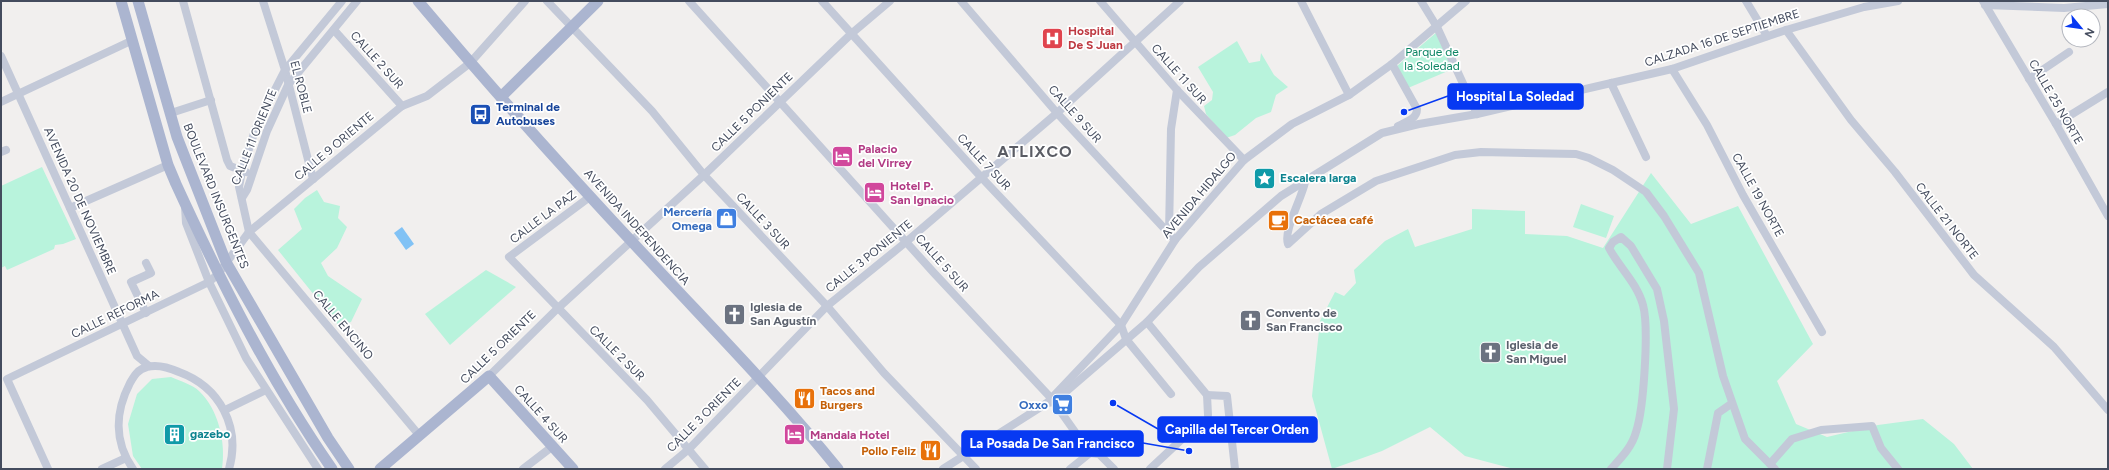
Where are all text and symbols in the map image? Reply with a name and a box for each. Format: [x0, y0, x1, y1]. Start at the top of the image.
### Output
street label: CALZADA 16 DE SEPTIEMBRE [1643, 6, 1801, 70]
north arrow [2061, 8, 2101, 48]
place label: Hospital De S Juan [1068, 24, 1123, 52]
hospital icon: Hospital De S Juan [1039, 25, 1065, 51]
text: N [2082, 26, 2097, 39]
street label: CALLE 2 SUR [348, 28, 406, 92]
street label: CALLE 11 SUR [1149, 41, 1209, 107]
park label: Parque de la Soledad [1404, 45, 1460, 73]
street label: CALLE 25 NORTE [2026, 57, 2086, 147]
street label: EL ROBLE [287, 59, 315, 115]
street label: CALLE 5 PONIENTE [708, 69, 796, 155]
street label: CALLE 9 SUR [1046, 82, 1104, 146]
callout: Hospital La Soledad [1448, 84, 1583, 109]
street label: CALLE 11 ORIENTE [228, 87, 280, 187]
text: Hospital La Soledad [1456, 89, 1574, 104]
place label: Terminal de Autobuses [496, 100, 560, 128]
bus stop icon: Terminal de Autobuses [468, 101, 494, 127]
street label: CALLE 9 ORIENTE [291, 109, 377, 183]
street label: BOULEVARD INSURGENTES [180, 121, 252, 271]
street label: AVENIDA 20 DE NOVIEMBRE [41, 125, 119, 277]
street label: CALLE 7 SUR [954, 131, 1014, 193]
place label: Palacio del Virrey [858, 142, 912, 170]
district label: ATLIXCO [997, 142, 1073, 161]
hotel icon: Palacio del Virrey [830, 143, 856, 169]
street label: AVENIDA HIDALGO [1159, 149, 1239, 241]
street label: CALLE 19 NORTE [1729, 151, 1787, 239]
place icon: Escalera larga [1251, 165, 1277, 191]
street label: AVENIDA INDEPENDENCIA [581, 166, 693, 288]
place label: Escalera larga [1280, 171, 1357, 185]
place label: Hotel P. San Ignacio [890, 179, 954, 207]
hotel icon: Hotel P. San Ignacio [862, 180, 888, 206]
street label: CALLE 21 NORTE [1913, 180, 1981, 262]
street label: CALLE LA PAZ [507, 187, 579, 246]
street label: CALLE 3 SUR [733, 190, 793, 252]
place label: Mercería Omega [663, 205, 712, 233]
shop icon: Mercería Omega [714, 206, 740, 232]
cafe icon: Cactácea café [1265, 207, 1291, 233]
place label: Cactácea café [1294, 213, 1374, 227]
street label: CALLE 3 PONIENTE [823, 217, 915, 295]
street label: CALLE 5 SUR [913, 231, 971, 295]
street label: CALLE REFORMA [69, 287, 161, 341]
street label: CALLE ENCINO [310, 287, 376, 363]
place label: Iglesia de San Agustín [750, 300, 816, 328]
church icon: Iglesia de San Agustín [722, 301, 748, 327]
place label: Convento de San Francisco [1266, 306, 1342, 334]
street label: CALLE 5 ORIENTE [457, 307, 539, 387]
church icon: Convento de San Francisco [1238, 307, 1264, 333]
street label: CALLE 2 SUR [586, 322, 648, 384]
place label: Iglesia de San Miguel [1506, 338, 1566, 366]
church icon: Iglesia de San Miguel [1477, 339, 1503, 365]
street label: CALLE 3 ORIENTE [664, 375, 744, 455]
street label: CALLE 4 SUR [511, 382, 571, 446]
place label: Tacos and Burgers [820, 384, 875, 412]
restaurant icon: Tacos and Burgers [792, 385, 818, 411]
supermarket icon: Oxxo [1050, 392, 1076, 418]
place label: Oxxo [1019, 398, 1048, 412]
callout: Capilla del Tercer Orden [1158, 417, 1317, 442]
building icon: gazebo [161, 421, 187, 447]
hotel icon: Mandala Hotel [781, 422, 807, 448]
text: Capilla del Tercer Orden [1165, 422, 1309, 437]
place label: gazebo [190, 427, 230, 441]
place label: Mandala Hotel [810, 428, 890, 442]
callout: La Posada De San Francisco [962, 431, 1143, 456]
text: La Posada De San Francisco [969, 436, 1135, 451]
restaurant icon: Pollo Feliz [918, 438, 944, 464]
place label: Pollo Feliz [861, 444, 916, 458]

